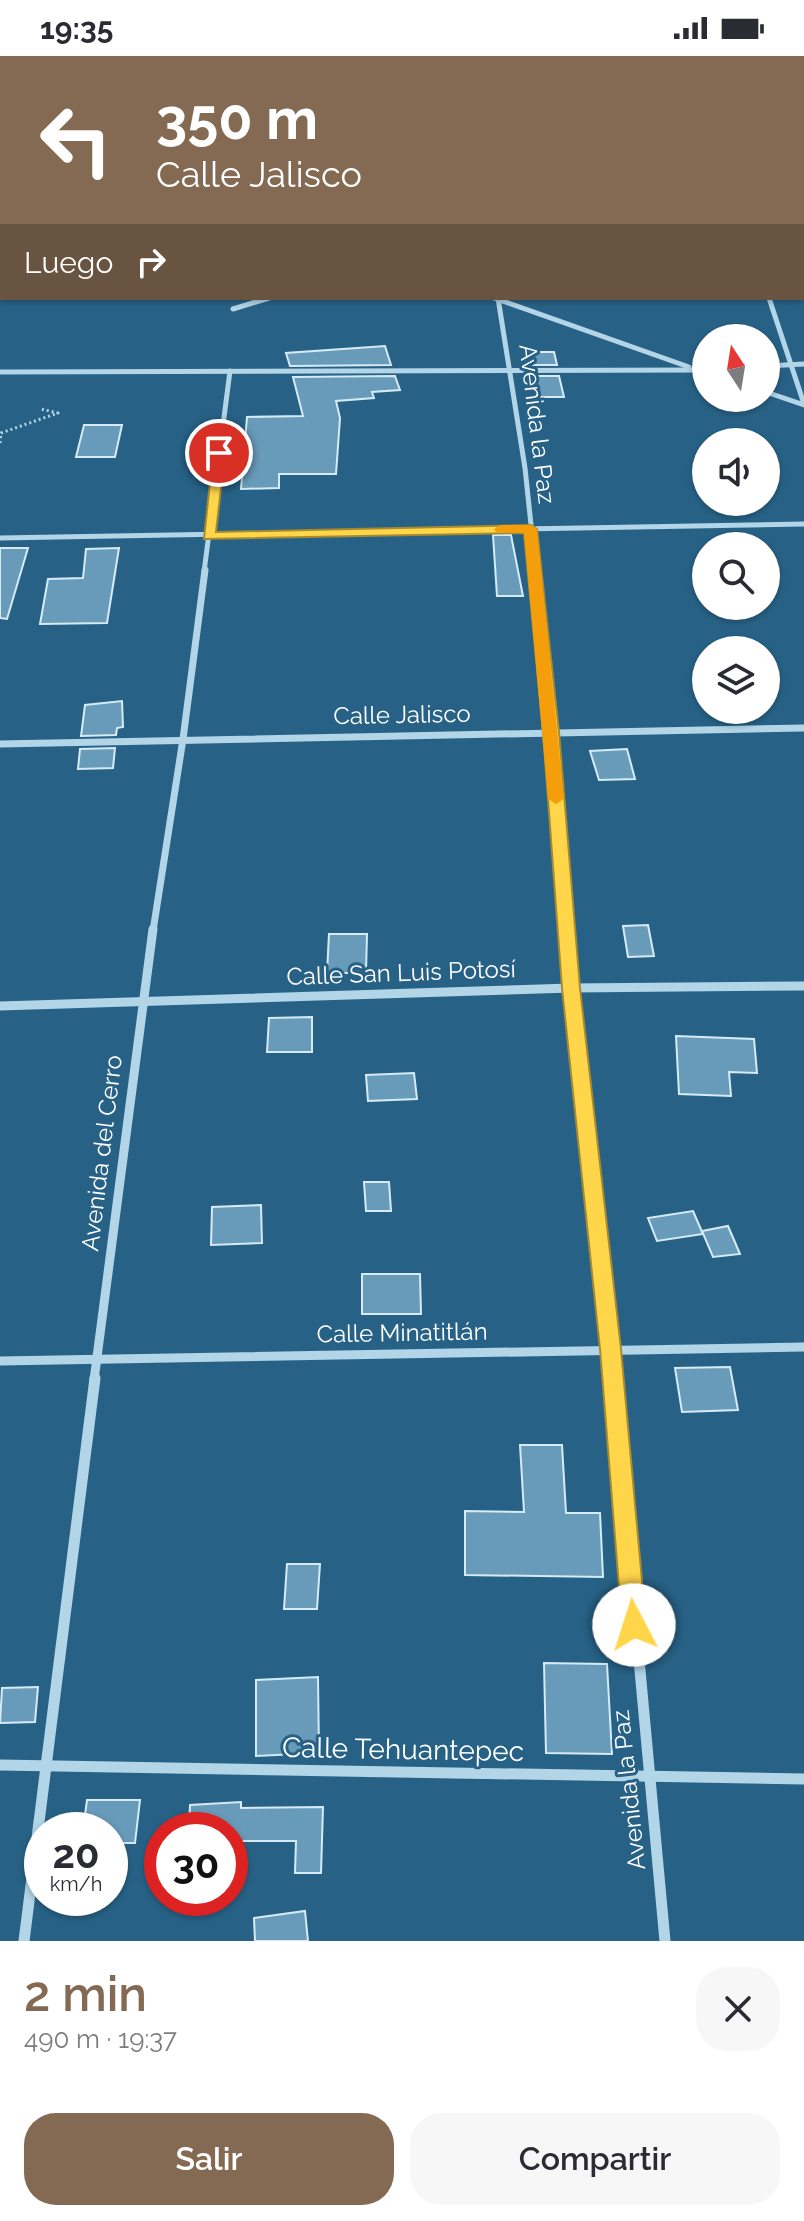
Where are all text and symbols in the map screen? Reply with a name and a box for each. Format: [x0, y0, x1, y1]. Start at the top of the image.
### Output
text: 19:35 [40, 11, 113, 46]
text: 350 m [156, 86, 318, 152]
icon: left [24, 88, 128, 192]
text: Calle Jalisco [156, 153, 362, 195]
icon: right [129, 240, 173, 284]
text: Luego [24, 245, 113, 280]
north arrow [692, 324, 780, 412]
map controls [692, 324, 780, 724]
street label: Avenida la Paz [513, 342, 562, 505]
pin [185, 419, 253, 487]
button: sound [692, 428, 780, 516]
icon: arrive [197, 431, 241, 475]
button: search [692, 532, 780, 620]
button: layers [692, 636, 780, 724]
street label: Calle Jalisco [333, 699, 471, 730]
street label: Calle San Luis Potosí [286, 954, 517, 991]
street label: Avenida del Cerro [75, 1053, 128, 1253]
street label: Calle Minatitlán [316, 1317, 488, 1348]
position arrow [592, 1583, 676, 1667]
street label: Avenida la Paz [606, 1709, 651, 1871]
street label: Calle Tehuantepec [282, 1731, 524, 1768]
speed limit sign: 30 [144, 1812, 248, 1916]
text: 20 [52, 1830, 100, 1877]
text: km/h [50, 1872, 102, 1896]
text: 2 min [24, 1966, 147, 2022]
button: close [696, 1967, 780, 2051]
text: 490 m · 19:37 [24, 2024, 177, 2054]
button: Salir [24, 2113, 394, 2205]
button: Compartir [410, 2113, 780, 2205]

